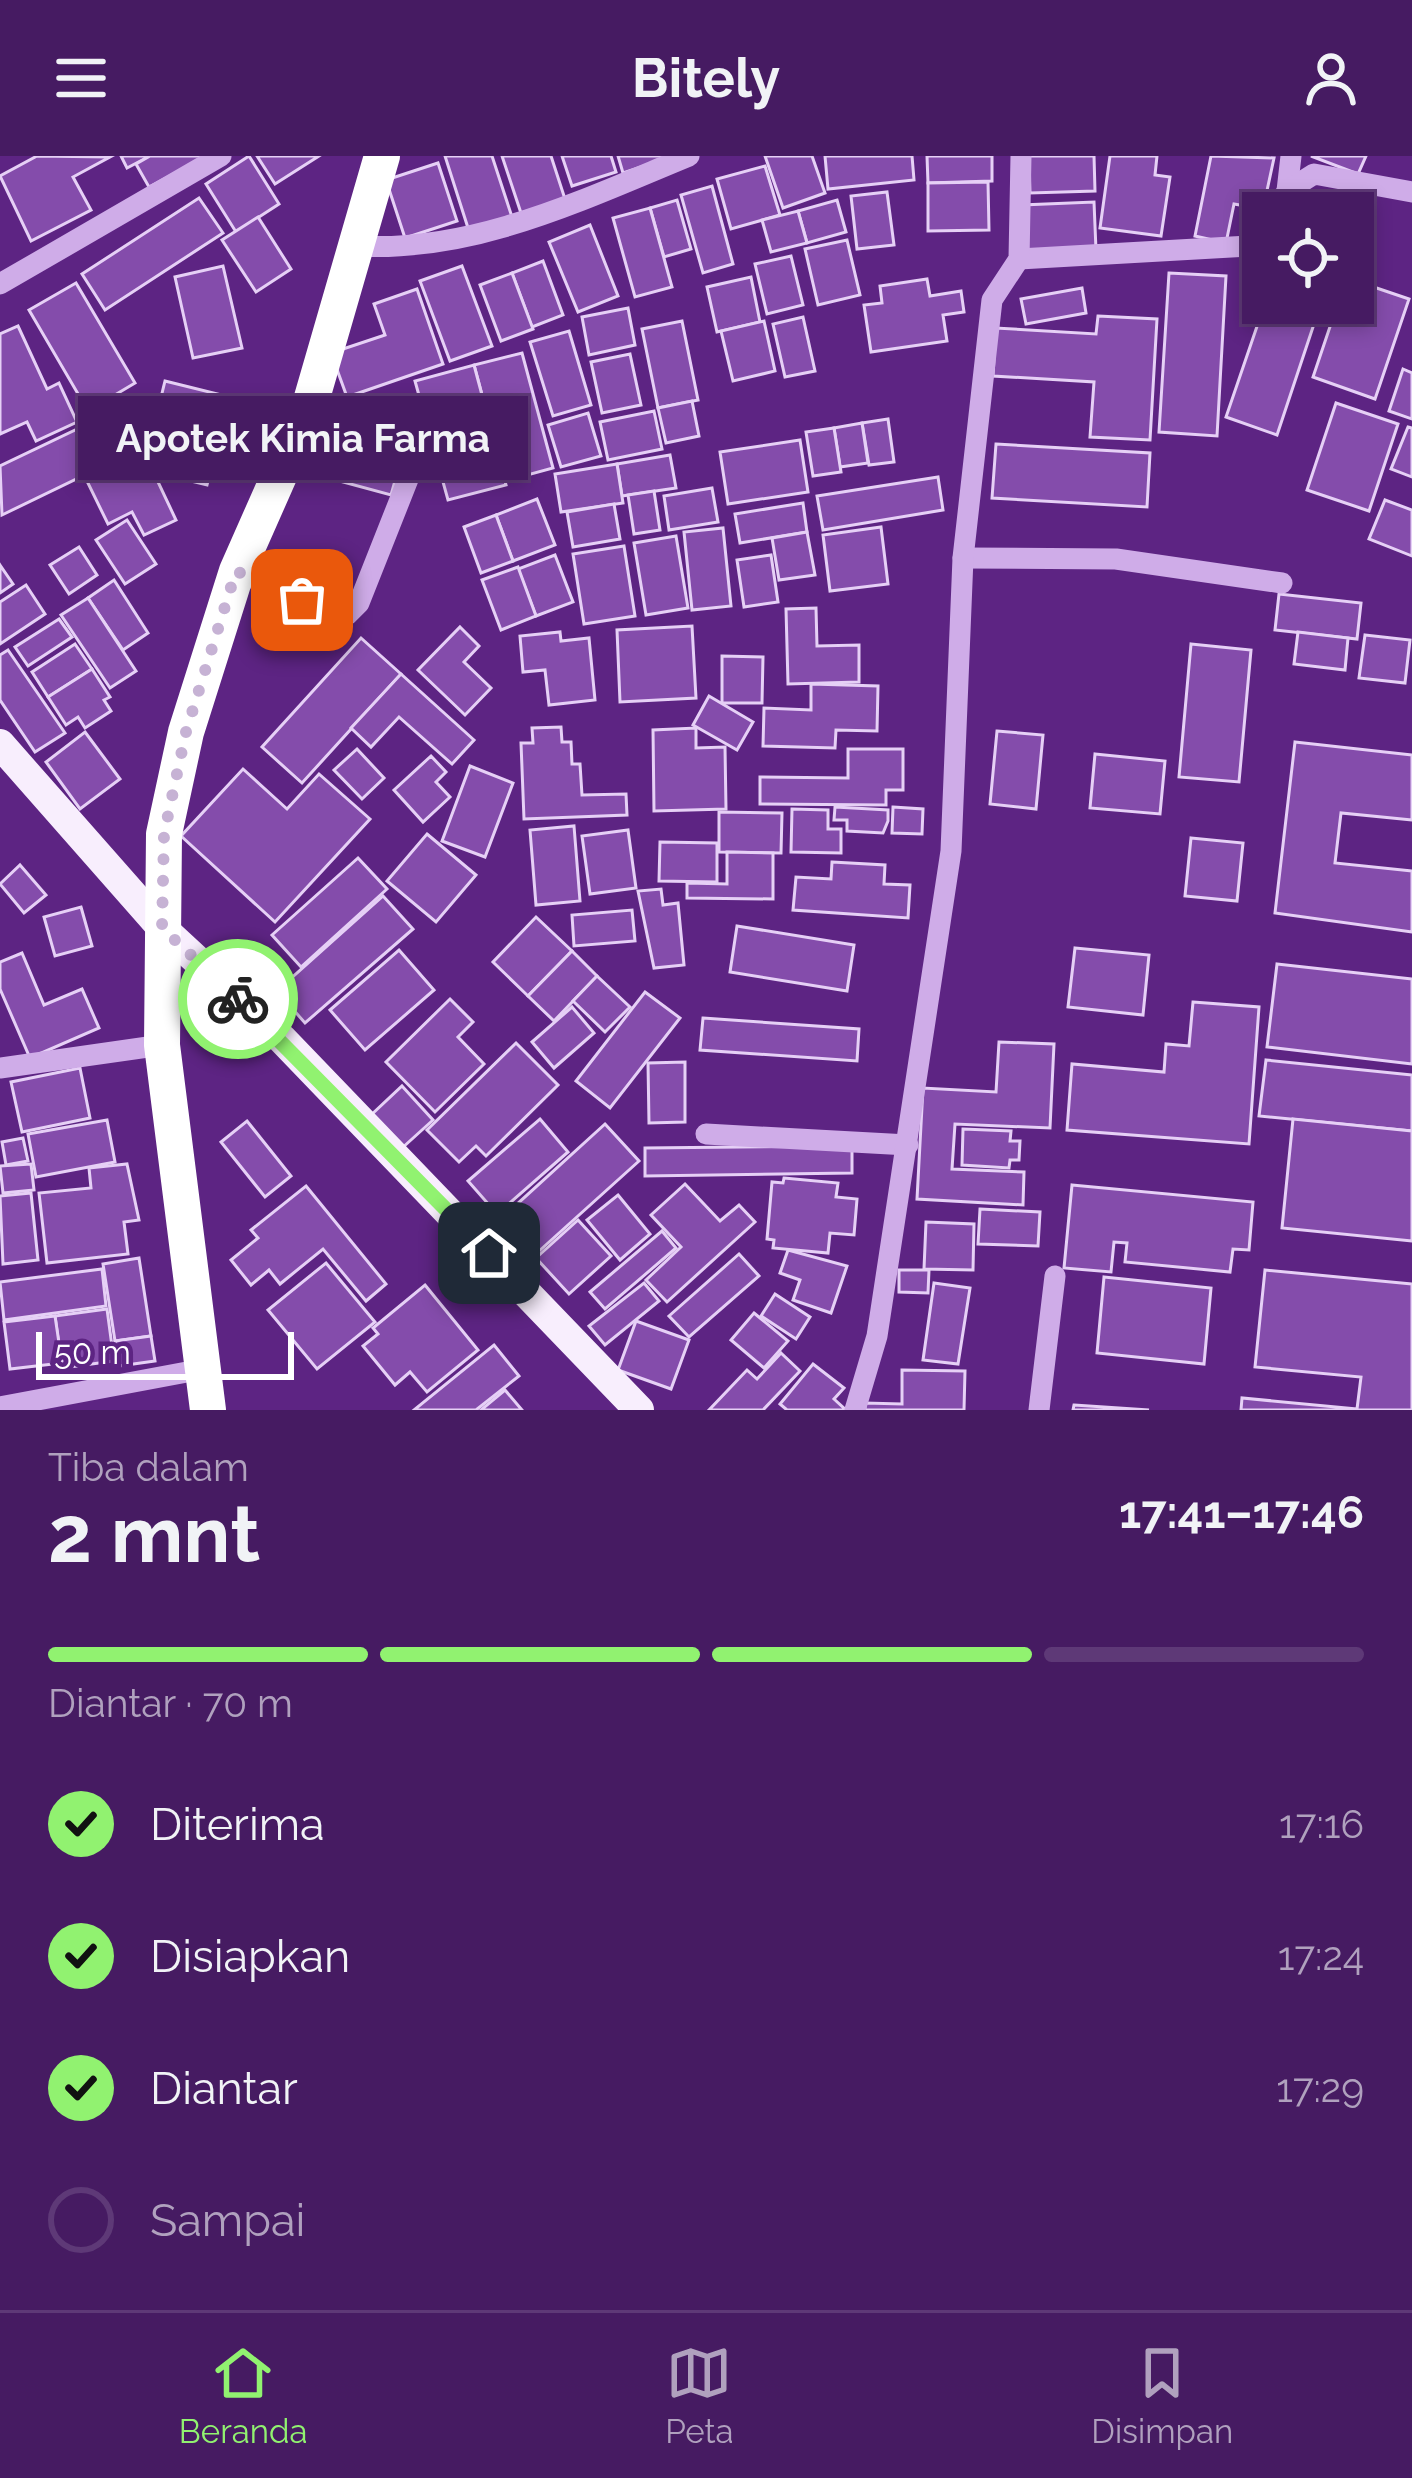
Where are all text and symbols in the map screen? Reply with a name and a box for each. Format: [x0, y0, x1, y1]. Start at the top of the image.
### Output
icon: menu [48, 45, 114, 111]
icon: person [1298, 45, 1364, 111]
text: Bitely [632, 46, 780, 110]
map controls [1242, 192, 1374, 324]
button: locate [1242, 192, 1374, 324]
callout: Apotek Kimia Farma [77, 396, 527, 480]
text: Apotek Kimia Farma [116, 415, 490, 461]
pin [251, 549, 353, 651]
icon: bag [269, 567, 335, 633]
courier [178, 939, 298, 1059]
icon: bike [205, 966, 271, 1032]
pin [438, 1202, 540, 1304]
icon: home [456, 1220, 522, 1286]
scale bar [36, 1326, 294, 1379]
text: 50 m [54, 1333, 131, 1372]
text: Tiba dalam [48, 1444, 249, 1490]
text: 17:41–17:46 [1119, 1486, 1364, 1539]
text: 2 mnt [48, 1489, 260, 1580]
text: Diantar · 70 m [48, 1680, 293, 1726]
icon: check [48, 1791, 114, 1857]
text: Diterima [150, 1798, 325, 1851]
text: 17:16 [1279, 1801, 1364, 1847]
icon: check [48, 1923, 114, 1989]
text: Disiapkan [150, 1930, 350, 1983]
text: 17:24 [1278, 1933, 1364, 1979]
icon: check [48, 2055, 114, 2121]
text: Diantar [150, 2062, 298, 2115]
text: 17:29 [1276, 2065, 1364, 2111]
text: Sampai [150, 2194, 305, 2247]
tab: Beranda [179, 2340, 307, 2451]
tab: Peta [665, 2340, 734, 2451]
tab: Disimpan [1091, 2340, 1233, 2451]

